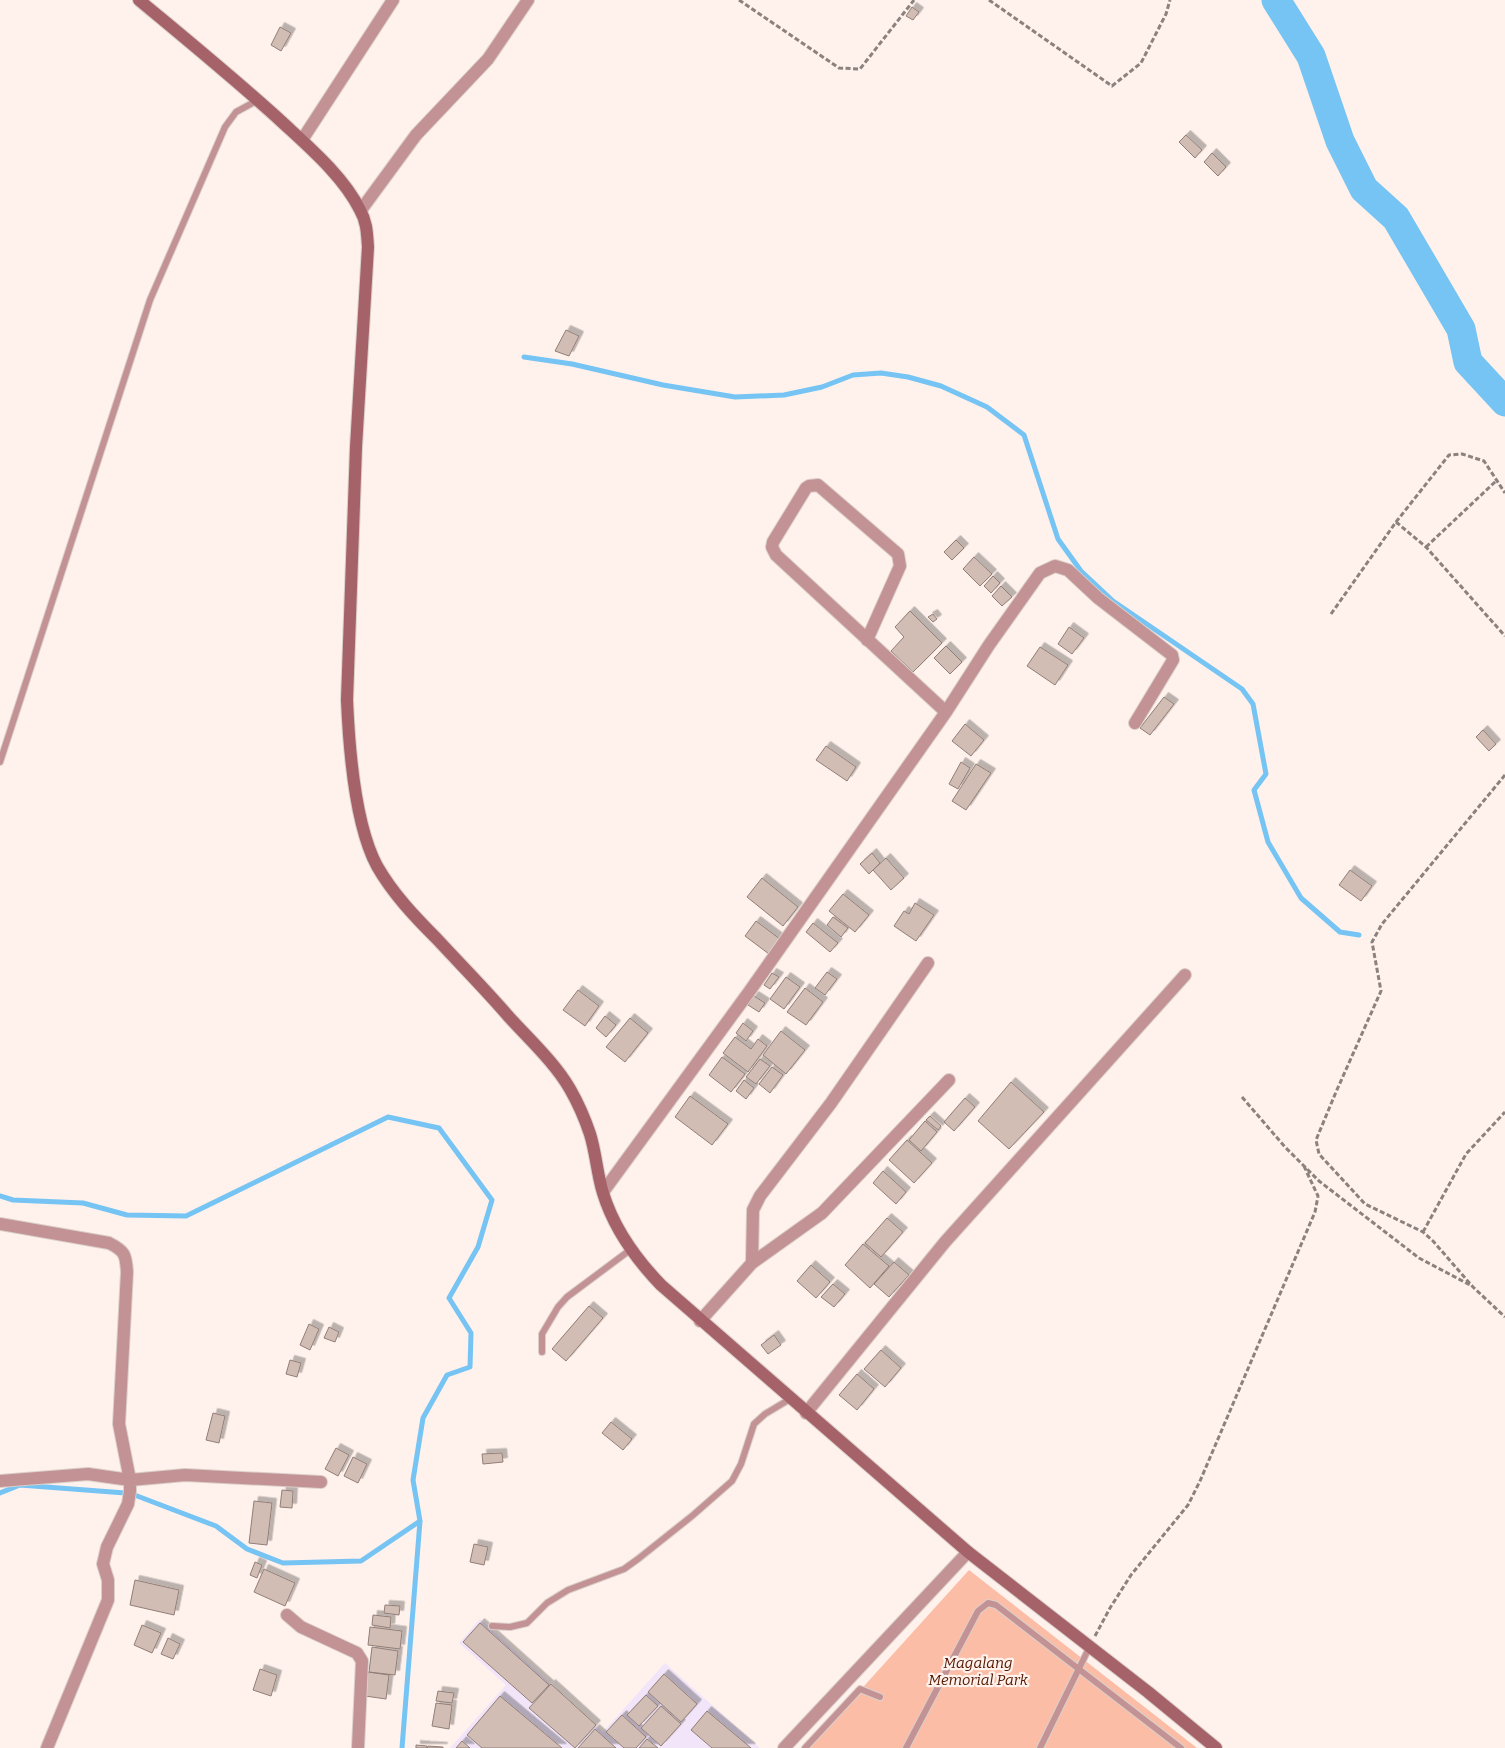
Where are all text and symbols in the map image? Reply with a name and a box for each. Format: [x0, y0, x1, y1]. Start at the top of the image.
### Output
park label: Magalang Memorial Park [928, 1654, 1029, 1689]

